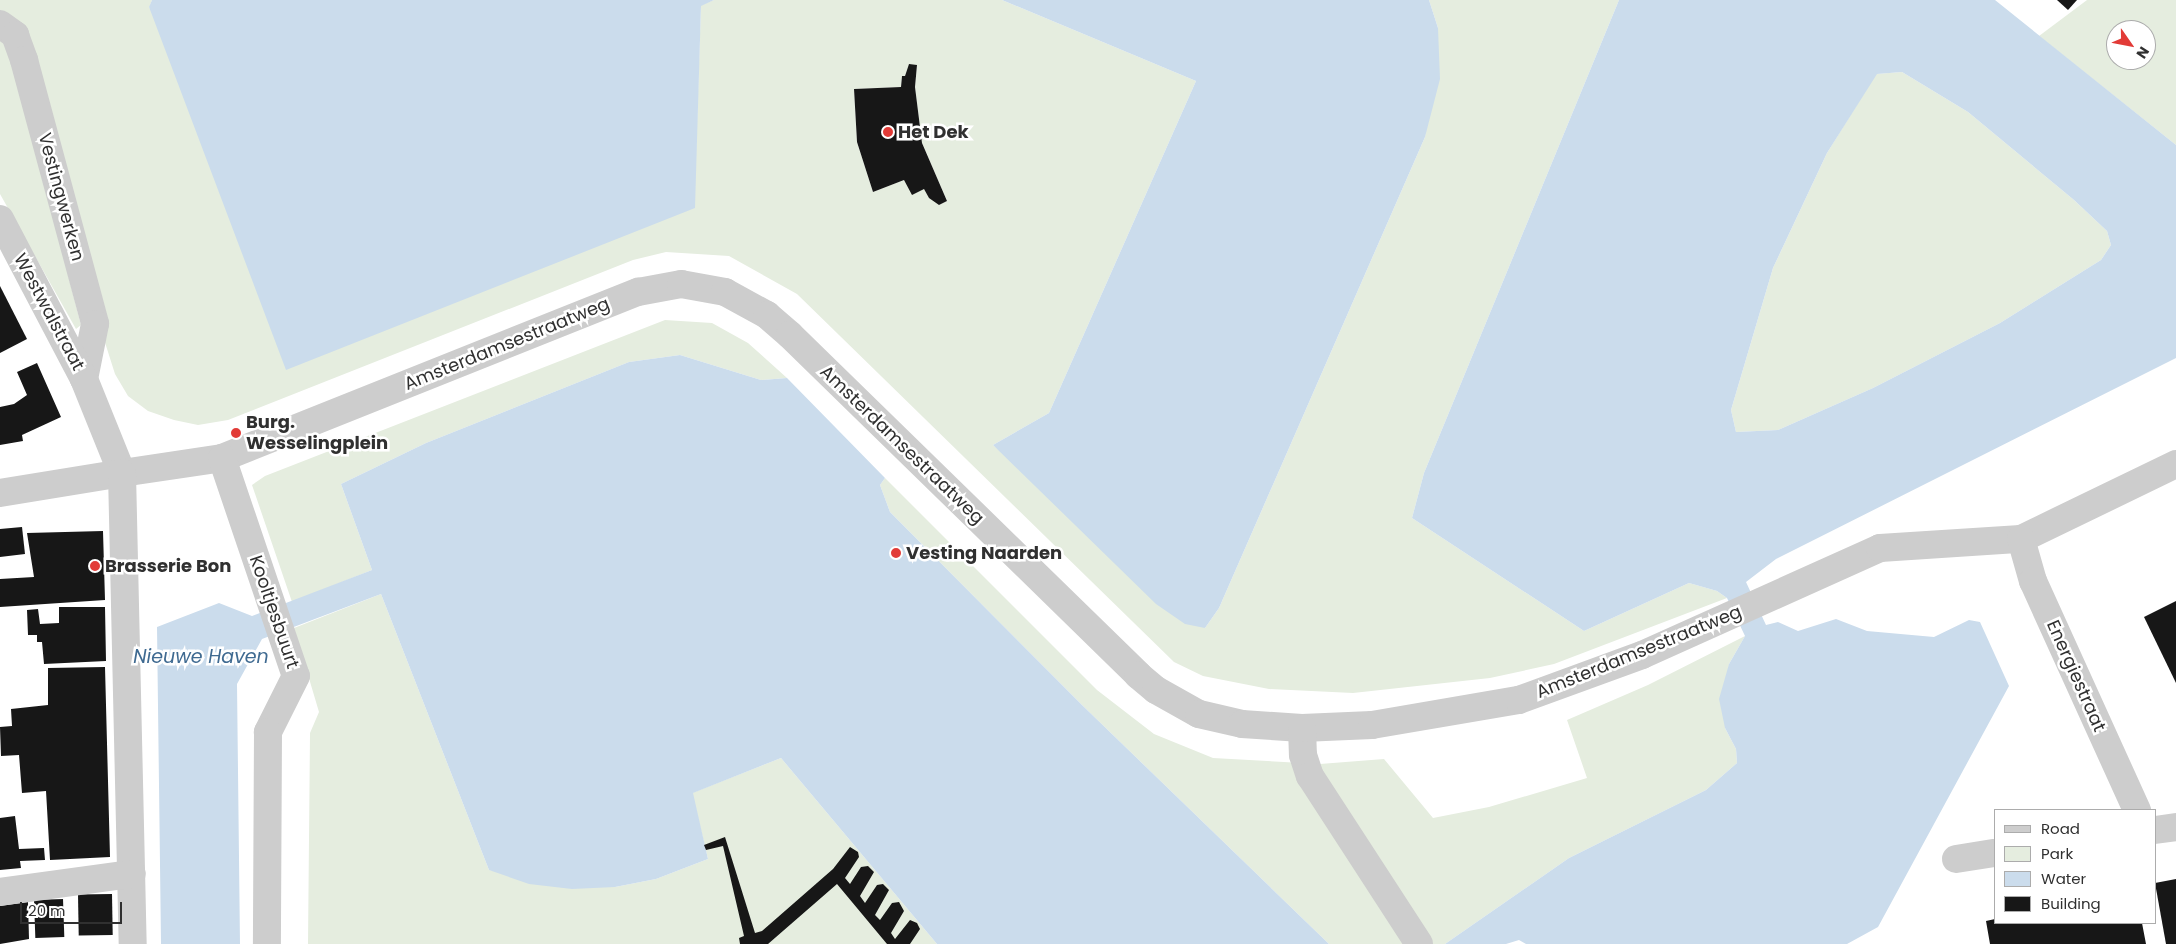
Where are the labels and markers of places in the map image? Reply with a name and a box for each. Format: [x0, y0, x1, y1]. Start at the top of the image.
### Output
place label: Het Dek [898, 121, 969, 143]
marker: Het Dek [882, 126, 894, 138]
place label: Burg. Wesselingplein [246, 412, 388, 454]
marker: Burg. Wesselingplein [230, 427, 242, 439]
place label: Vesting Naarden [906, 542, 1062, 564]
marker: Vesting Naarden [890, 547, 902, 559]
place label: Brasserie Bon [105, 555, 231, 577]
marker: Brasserie Bon [89, 560, 101, 572]

